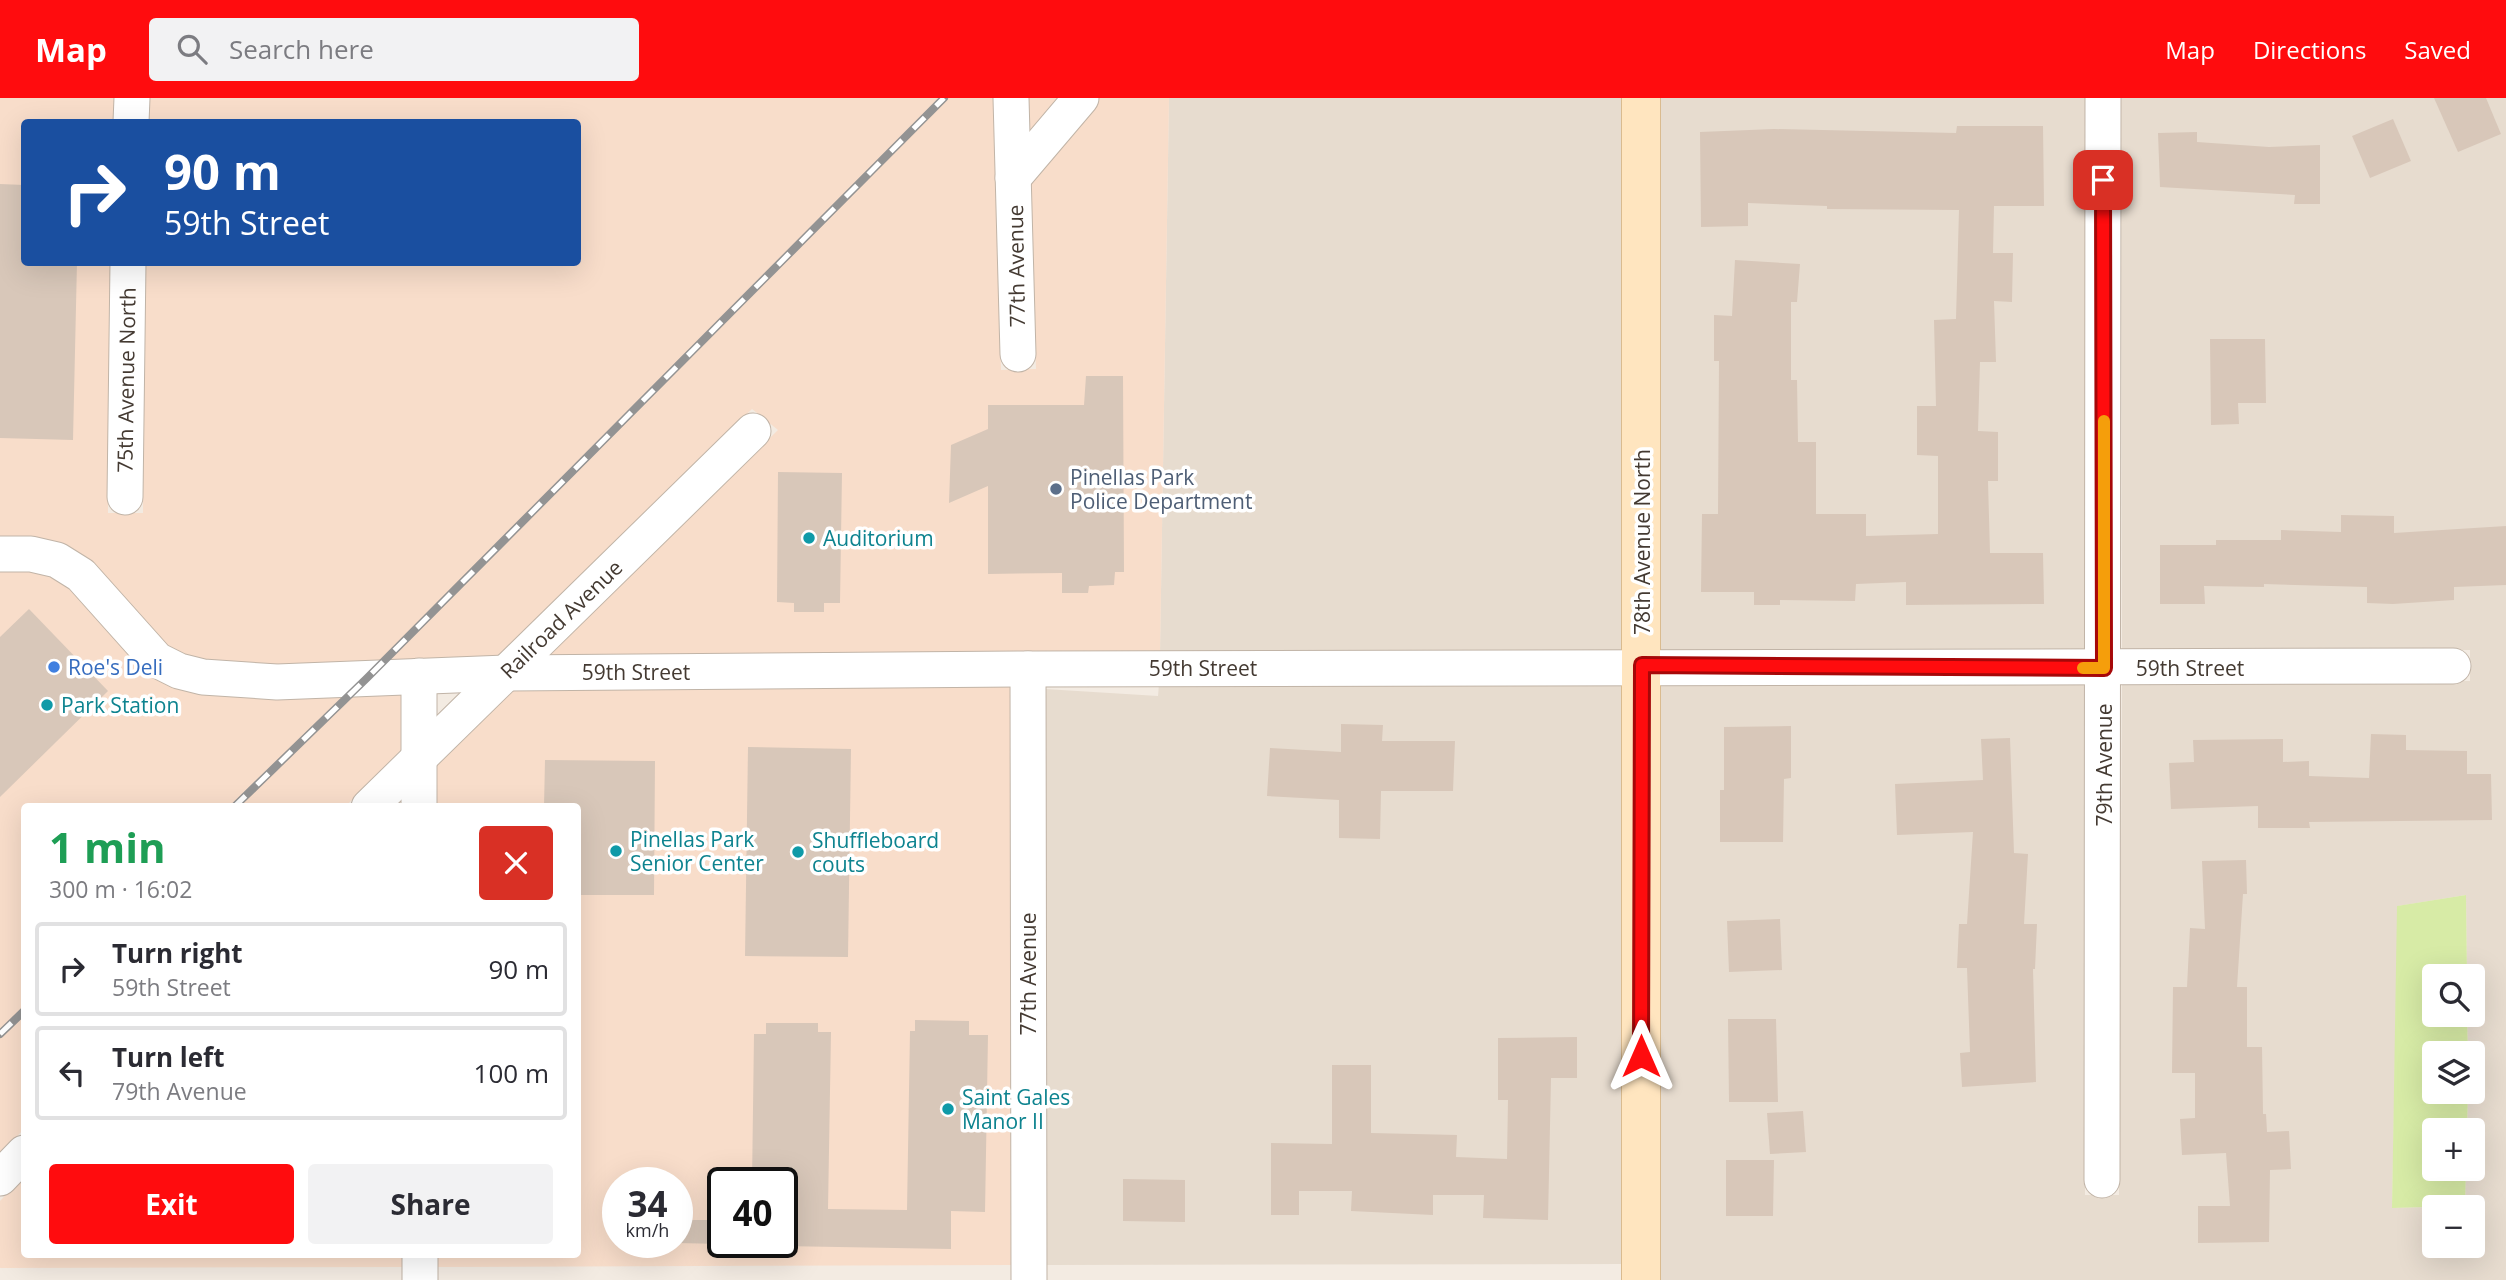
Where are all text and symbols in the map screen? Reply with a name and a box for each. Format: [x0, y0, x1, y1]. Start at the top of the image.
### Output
search box [149, 18, 639, 81]
text: Map [35, 27, 107, 72]
icon: search [173, 30, 211, 68]
text: Search here [229, 31, 374, 67]
text: Map [2165, 33, 2215, 66]
text: Directions [2253, 33, 2366, 66]
text: Saved [2404, 33, 2471, 66]
text: 90 m [164, 138, 281, 204]
icon: right [49, 147, 140, 238]
pin [2073, 150, 2133, 210]
icon: arrive [2084, 161, 2122, 199]
text: 59th Street [164, 201, 329, 244]
street label: 77th Avenue [1001, 204, 1031, 328]
street label: 75th Avenue North [110, 287, 142, 473]
street label: 78th Avenue North [1628, 449, 1656, 635]
place label: Pinellas Park Police Department [1070, 463, 1252, 515]
marker: Pinellas Park Police Department [1048, 481, 1064, 497]
place label: Auditorium [823, 524, 934, 552]
marker: Auditorium [801, 530, 817, 546]
street label: Railroad Avenue [494, 554, 628, 684]
place label: Roe's Deli [68, 653, 163, 681]
street label: 59th Street [1149, 654, 1257, 682]
street label: 59th Street [2136, 654, 2244, 682]
street label: 59th Street [582, 658, 690, 686]
marker: Roe's Deli [46, 659, 62, 675]
place label: Park Station [61, 691, 179, 719]
marker: Park Station [39, 697, 55, 713]
street label: 79th Avenue [2090, 704, 2118, 826]
text: 1 min [49, 818, 166, 875]
place label: Pinellas Park Senior Center [630, 825, 764, 877]
button: close [479, 826, 553, 900]
place label: Shuffleboard couts [812, 826, 939, 878]
marker: Pinellas Park Senior Center [608, 843, 624, 859]
marker: Shuffleboard couts [790, 844, 806, 860]
text: 300 m · 16:02 [49, 873, 192, 905]
street label: 77th Avenue [1014, 913, 1042, 1035]
text: Turn right [112, 935, 243, 971]
icon: right [53, 950, 91, 988]
text: 90 m [488, 951, 549, 987]
map controls [2422, 964, 2485, 1258]
button: search [2422, 964, 2485, 1027]
text: 59th Street [112, 971, 231, 1003]
position arrow [1604, 1019, 1678, 1093]
text: Turn left [112, 1039, 224, 1075]
button: layers [2422, 1041, 2485, 1104]
icon: left [53, 1054, 91, 1092]
text: 100 m [474, 1055, 549, 1091]
text: 79th Avenue [112, 1075, 247, 1107]
place label: Saint Gales Manor II [962, 1083, 1070, 1135]
marker: Saint Gales Manor II [940, 1101, 956, 1117]
button: + [2422, 1118, 2485, 1181]
button: Exit [49, 1164, 294, 1244]
button: Share [308, 1164, 553, 1244]
speed limit sign: 40 [707, 1167, 798, 1258]
text: 34 [627, 1180, 668, 1227]
button: − [2422, 1195, 2485, 1258]
text: km/h [626, 1218, 669, 1242]

